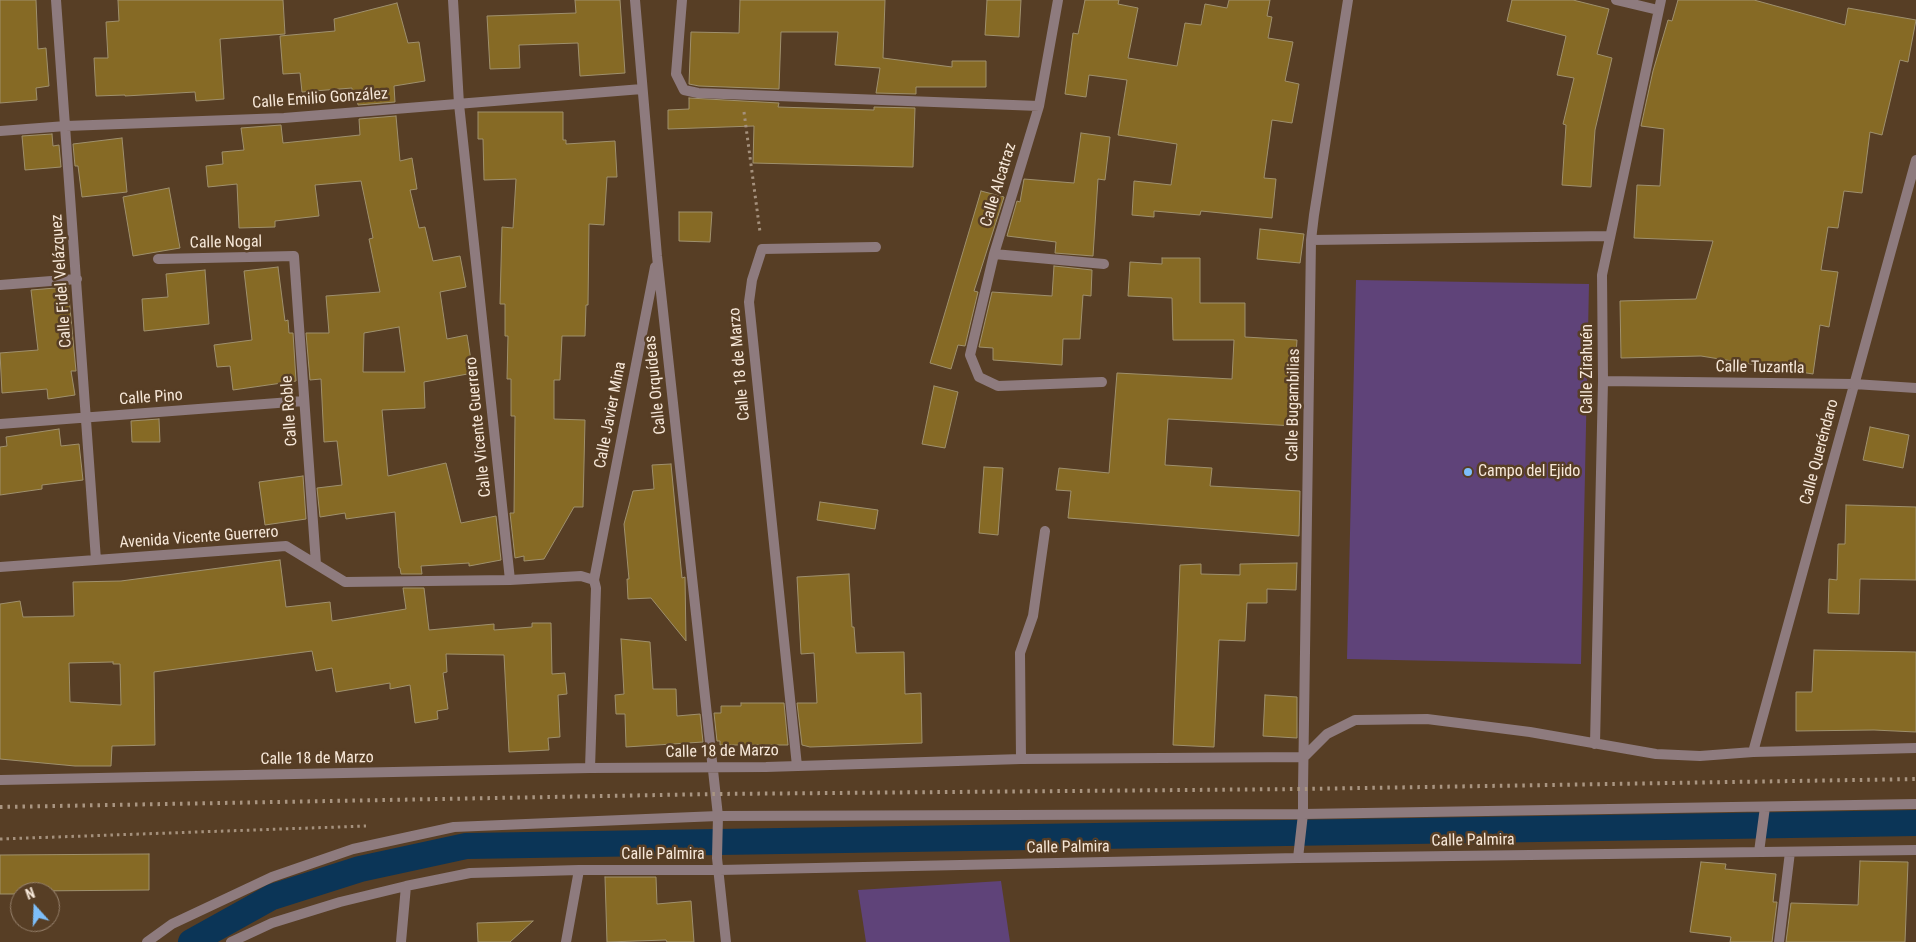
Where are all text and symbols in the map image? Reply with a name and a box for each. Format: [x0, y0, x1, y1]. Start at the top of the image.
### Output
street label: Calle Emilio González [251, 85, 389, 113]
street label: Calle Alcatraz [977, 141, 1021, 229]
street label: Calle Fidel Velázquez [48, 213, 76, 349]
street label: Calle Nogal [190, 233, 262, 253]
street label: Calle 18 de Marzo [725, 307, 755, 421]
street label: Calle Zirahuén [1578, 324, 1598, 414]
street label: Calle Orquídeas [641, 335, 671, 435]
street label: Calle Bugambilias [1283, 348, 1305, 462]
street label: Calle Vicente Guerrero [462, 356, 496, 498]
street label: Calle Tuzantla [1715, 358, 1805, 378]
street label: Calle Javier Mina [591, 360, 631, 470]
street label: Calle Roble [278, 375, 302, 447]
street label: Calle Pino [119, 386, 183, 410]
street label: Calle Queréndaro [1797, 397, 1843, 507]
place label: Campo del Ejido [1478, 462, 1580, 482]
marker: Campo del Ejido [1462, 466, 1474, 478]
street label: Avenida Vicente Guerrero [119, 523, 279, 553]
street label: Calle 18 de Marzo [665, 741, 779, 763]
street label: Calle 18 de Marzo [260, 748, 374, 770]
street label: Calle Palmira [1431, 831, 1515, 851]
street label: Calle Palmira [1026, 838, 1110, 858]
street label: Calle Palmira [621, 845, 705, 865]
north arrow [10, 882, 60, 932]
text: N [23, 885, 37, 903]

